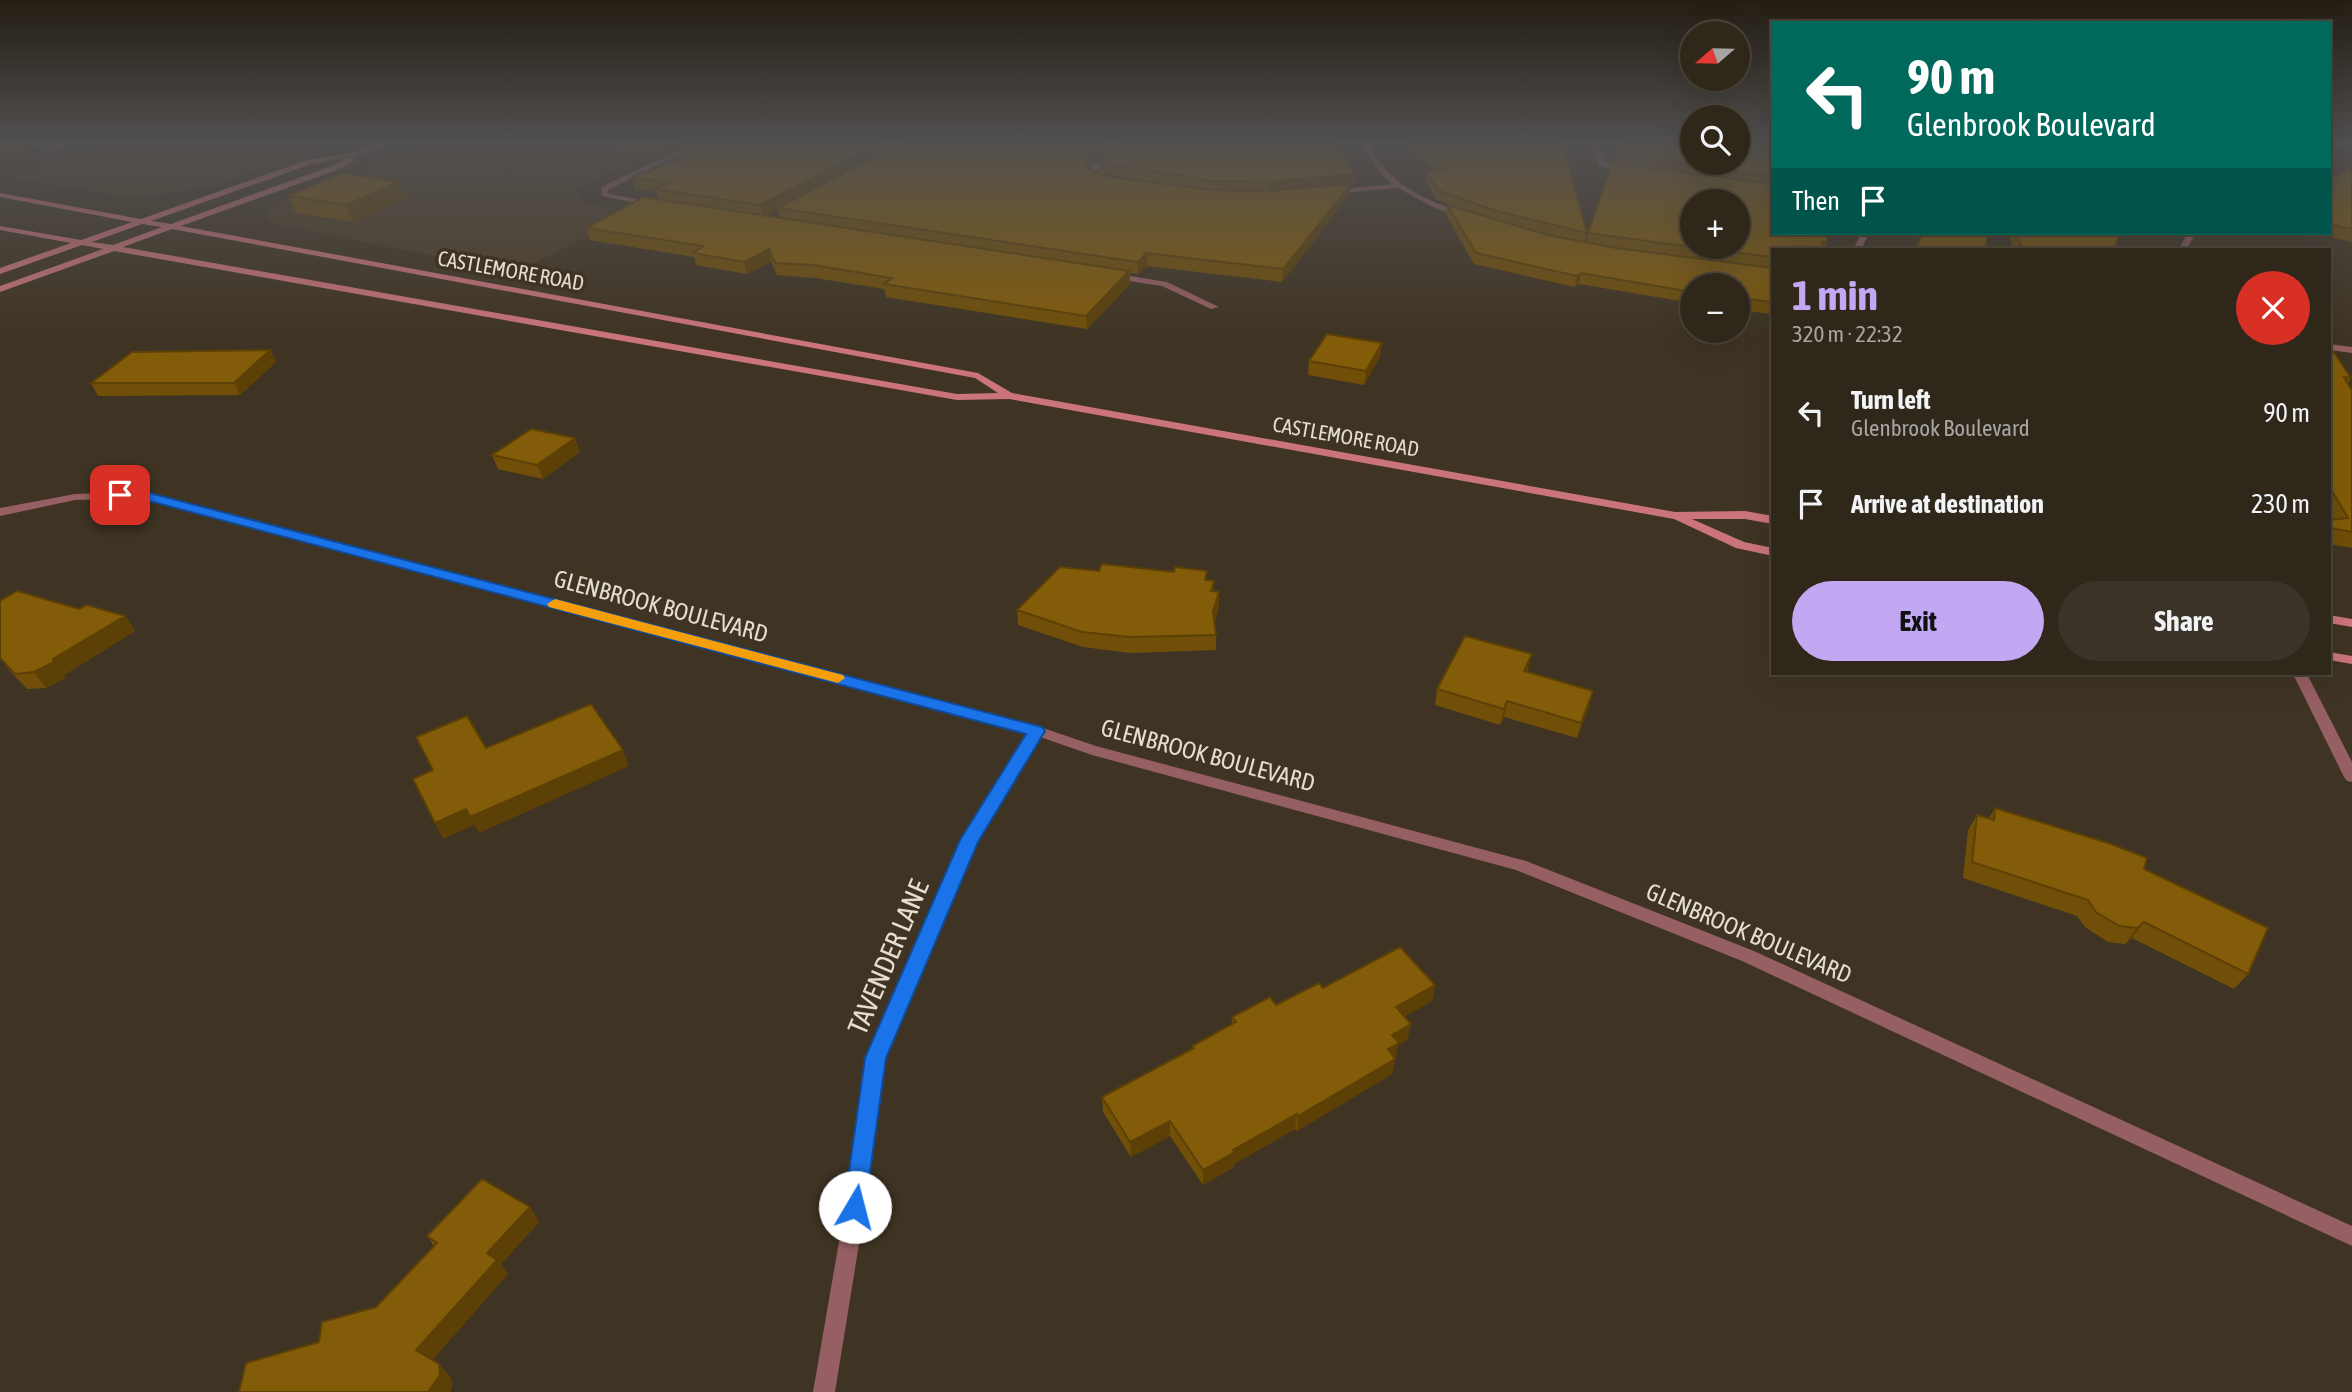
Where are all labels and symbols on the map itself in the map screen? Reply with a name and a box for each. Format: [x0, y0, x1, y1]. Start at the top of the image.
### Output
north arrow [1680, 21, 1750, 91]
street label: CASTLEMORE ROAD [436, 245, 586, 295]
street label: CASTLEMORE ROAD [1271, 411, 1421, 461]
pin [90, 465, 150, 525]
street label: GLENBROOK BOULEVARD [551, 564, 771, 648]
street label: GLENBROOK BOULEVARD [1098, 713, 1318, 797]
street label: TAVENDER LANE [841, 875, 935, 1039]
street label: GLENBROOK BOULEVARD [1642, 878, 1856, 988]
position arrow [818, 1170, 892, 1244]

